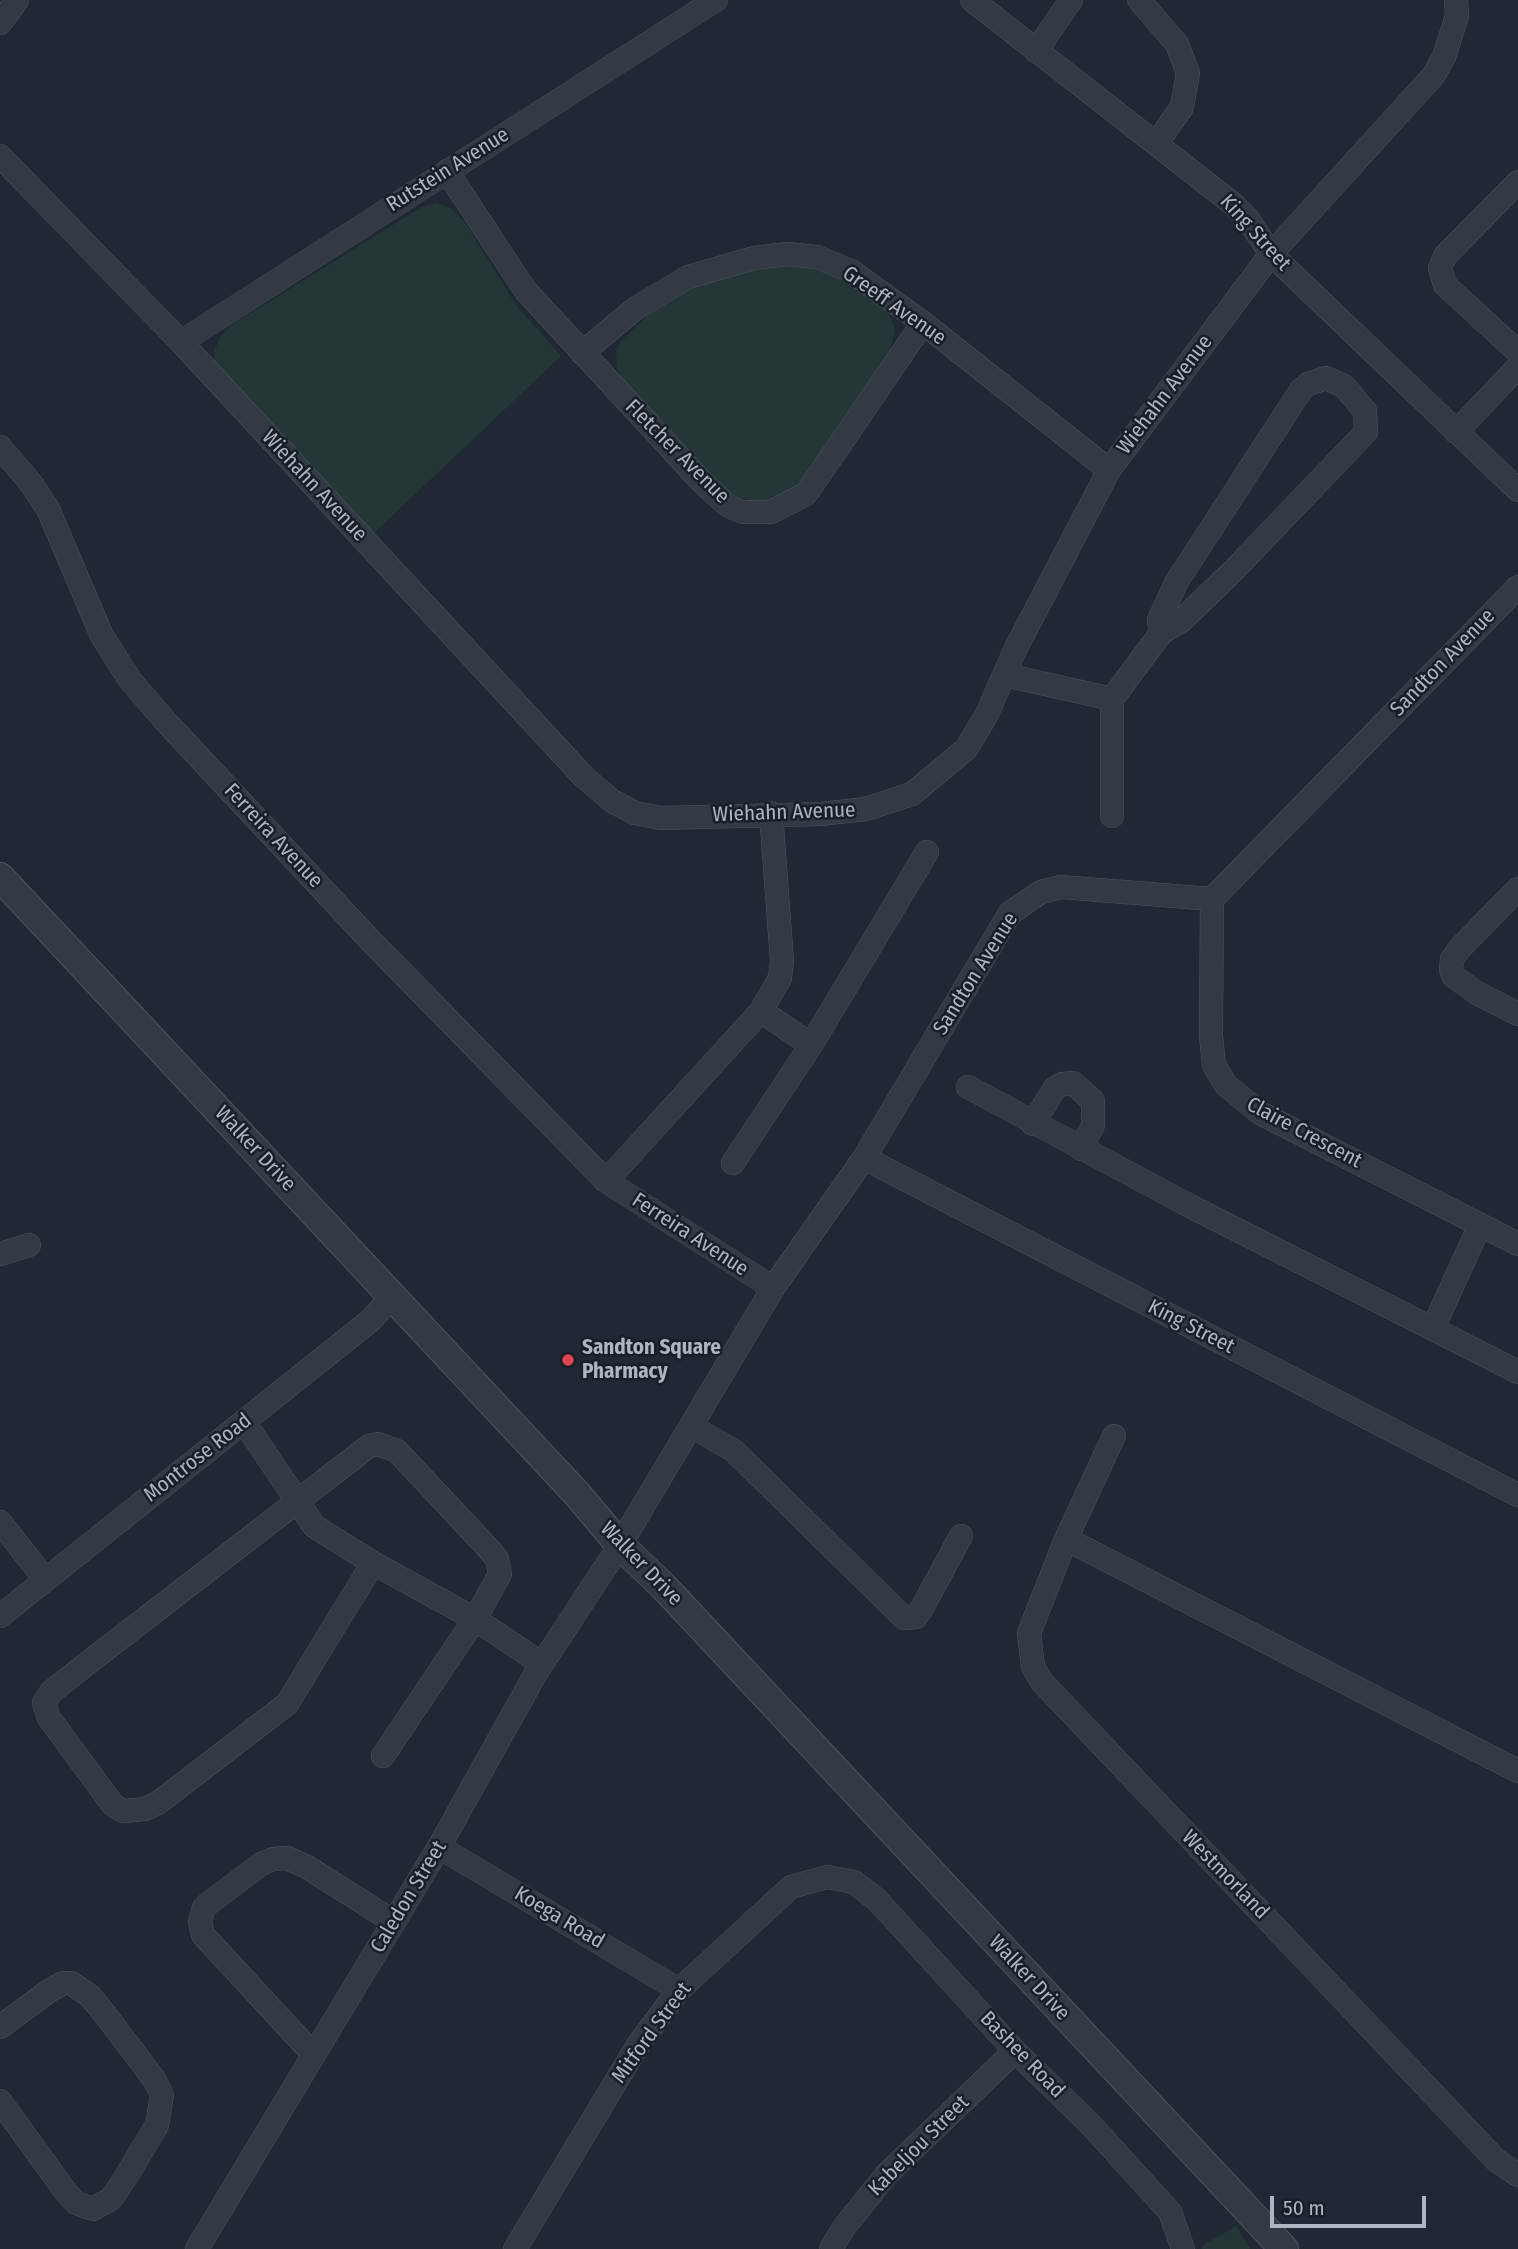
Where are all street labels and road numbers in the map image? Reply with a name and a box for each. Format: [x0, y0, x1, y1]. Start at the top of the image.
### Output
street label: Rutstein Avenue [382, 122, 514, 218]
street label: King Street [1214, 190, 1296, 276]
street label: Greeff Avenue [837, 261, 951, 351]
street label: Wiehahn Avenue [1112, 330, 1218, 460]
street label: Fletcher Avenue [620, 395, 734, 509]
street label: Wiehahn Avenue [256, 425, 372, 547]
street label: Sandton Avenue [1385, 604, 1501, 722]
street label: Ferreira Avenue [218, 779, 328, 893]
street label: Wiehahn Avenue [712, 798, 856, 828]
street label: Sandton Avenue [928, 908, 1024, 1040]
street label: Claire Crescent [1242, 1092, 1366, 1174]
street label: Walker Drive [209, 1101, 301, 1197]
street label: Ferreira Avenue [627, 1188, 753, 1282]
street label: King Street [1143, 1294, 1239, 1360]
street label: Montrose Road [139, 1408, 257, 1508]
street label: Walker Drive [595, 1517, 687, 1611]
street label: Westmorland [1176, 1825, 1274, 1925]
street label: Caledon Street [366, 1836, 452, 1958]
street label: Koega Road [509, 1881, 609, 1955]
street label: Walker Drive [983, 1930, 1075, 2026]
street label: Mitford Street [607, 1977, 697, 2089]
street label: Bashee Road [974, 2006, 1070, 2104]
street label: Kabeljou Street [863, 2090, 975, 2202]

